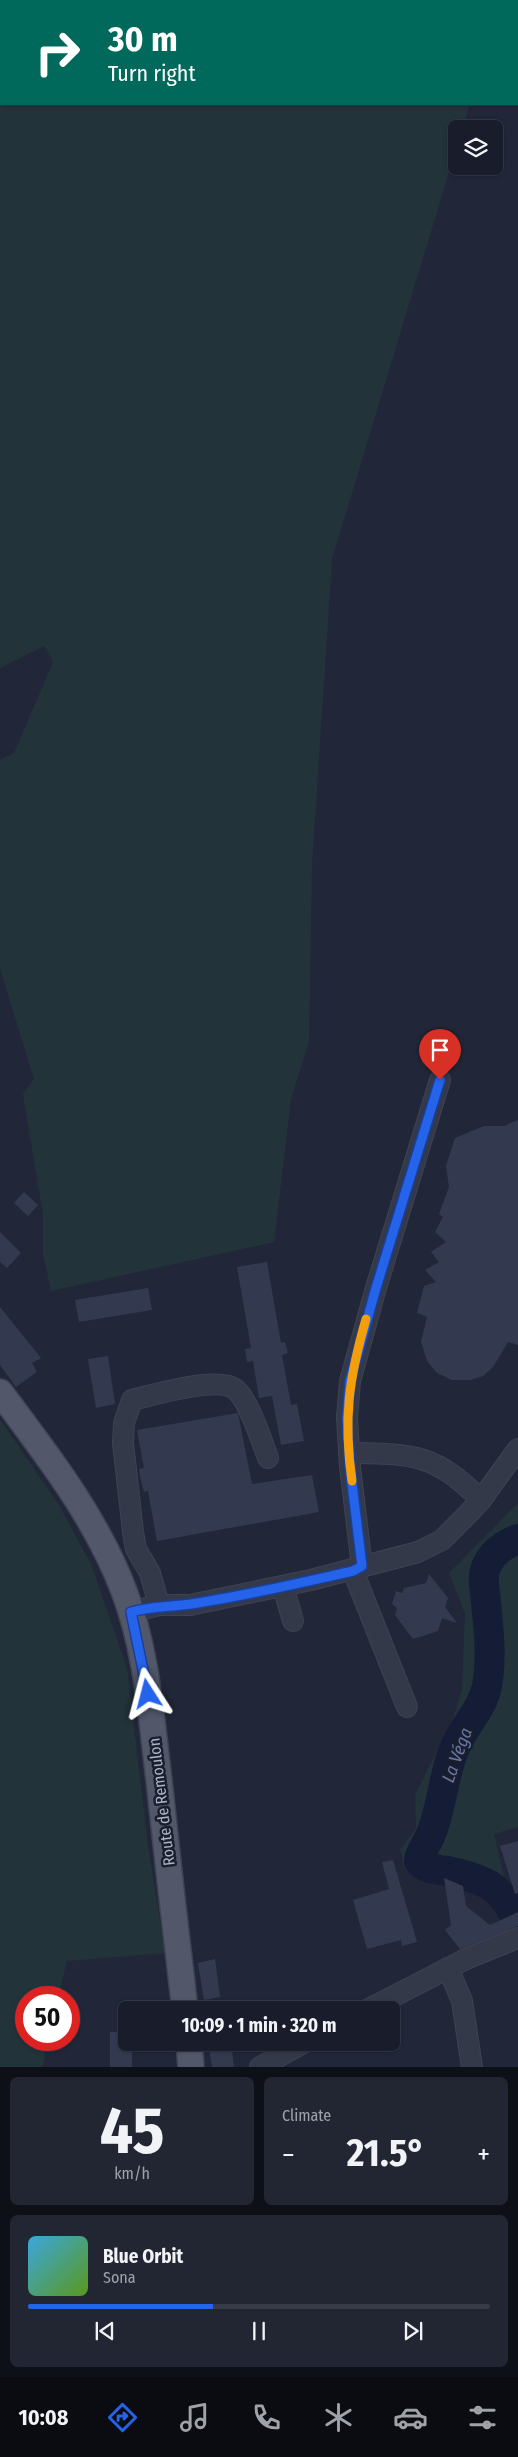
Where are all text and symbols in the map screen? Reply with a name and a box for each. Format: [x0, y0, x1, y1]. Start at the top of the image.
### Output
text: 30 m [108, 18, 178, 60]
icon: right [25, 20, 90, 85]
text: Turn right [108, 60, 196, 87]
map controls [448, 120, 503, 175]
button: layers [448, 120, 503, 175]
pin [419, 1029, 461, 1080]
icon: arrive [426, 1036, 454, 1064]
position arrow [121, 1667, 173, 1719]
water label: La Véga [437, 1725, 477, 1785]
street label: Route de Remoulon [144, 1737, 179, 1867]
speed limit sign: 50 [15, 1986, 80, 2051]
text: 10:09 · 1 min · 320 m [181, 2014, 337, 2037]
text: 45 [100, 2092, 164, 2170]
text: Climate [282, 2106, 331, 2125]
text: 21.5° [347, 2130, 425, 2176]
text: − [282, 2138, 295, 2171]
text: + [477, 2138, 490, 2171]
text: km/h [114, 2164, 150, 2183]
text: Blue Orbit [103, 2245, 183, 2268]
text: Sona [103, 2268, 136, 2287]
icon: previous [91, 2317, 119, 2345]
icon: pause [245, 2317, 273, 2345]
icon: next [399, 2317, 427, 2345]
icon: directions [105, 2400, 140, 2435]
icon: music [177, 2400, 212, 2435]
icon: phone [249, 2400, 284, 2435]
icon: climate [321, 2400, 356, 2435]
icon: car [393, 2400, 428, 2435]
icon: filters [465, 2400, 500, 2435]
text: 10:08 [18, 2404, 68, 2431]

